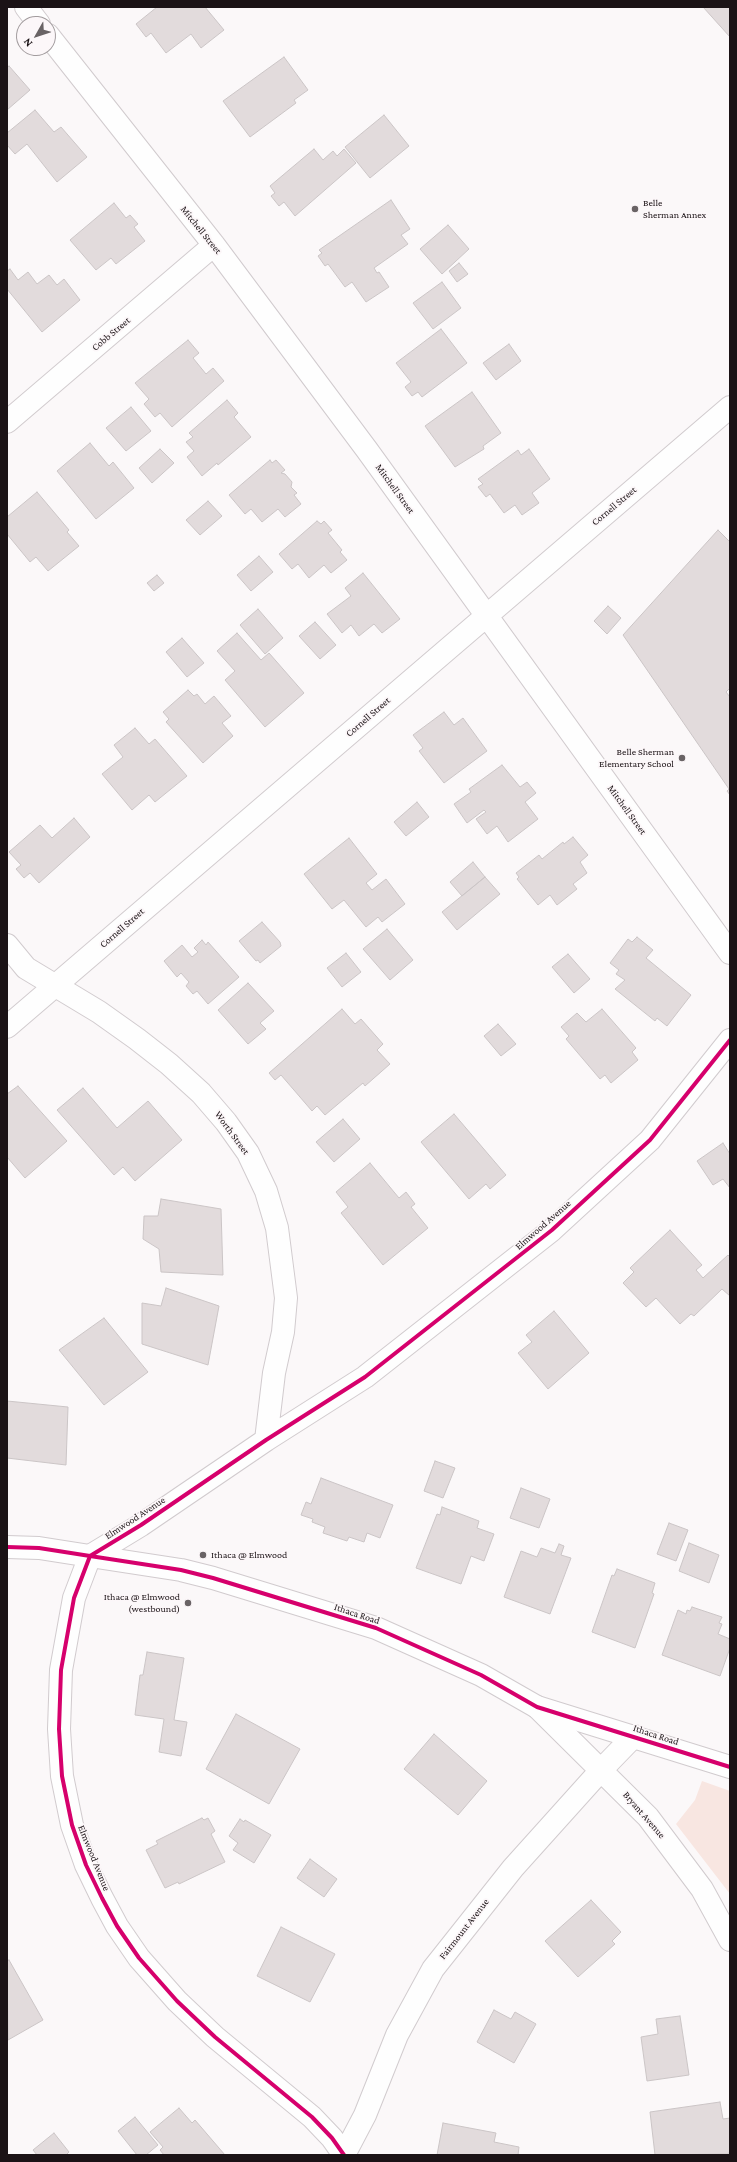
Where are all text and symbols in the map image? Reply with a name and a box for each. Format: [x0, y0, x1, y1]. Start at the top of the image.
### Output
north arrow [16, 16, 56, 56]
text: N [20, 36, 34, 50]
place label: Belle Sherman Annex [643, 197, 706, 220]
street label: Mitchell Street [178, 203, 224, 257]
marker: Belle Sherman Annex [630, 204, 640, 214]
street label: Cobb Street [89, 314, 133, 354]
street label: Mitchell Street [373, 462, 417, 516]
street label: Cornell Street [589, 484, 639, 528]
street label: Cornell Street [343, 695, 393, 739]
place label: Belle Sherman Elementary School [599, 746, 674, 770]
marker: Belle Sherman Elementary School [677, 753, 687, 763]
street label: Mitchell Street [605, 783, 649, 837]
street label: Cornell Street [97, 906, 147, 950]
street label: Worth Street [212, 1109, 252, 1157]
street label: Elmwood Avenue [513, 1198, 573, 1252]
street label: Elmwood Avenue [102, 1494, 168, 1542]
place label: Ithaca @ Elmwood [211, 1549, 287, 1561]
marker: Ithaca @ Elmwood [198, 1550, 208, 1560]
place label: Ithaca @ Elmwood (westbound) [104, 1591, 180, 1614]
marker: Ithaca @ Elmwood (westbound) [183, 1598, 193, 1608]
street label: Ithaca Road [333, 1601, 381, 1627]
street label: Ithaca Road [632, 1722, 680, 1748]
street label: Bryant Avenue [620, 1789, 668, 1841]
street label: Elmwood Avenue [75, 1823, 113, 1893]
street label: Fairmount Avenue [437, 1896, 491, 1962]

